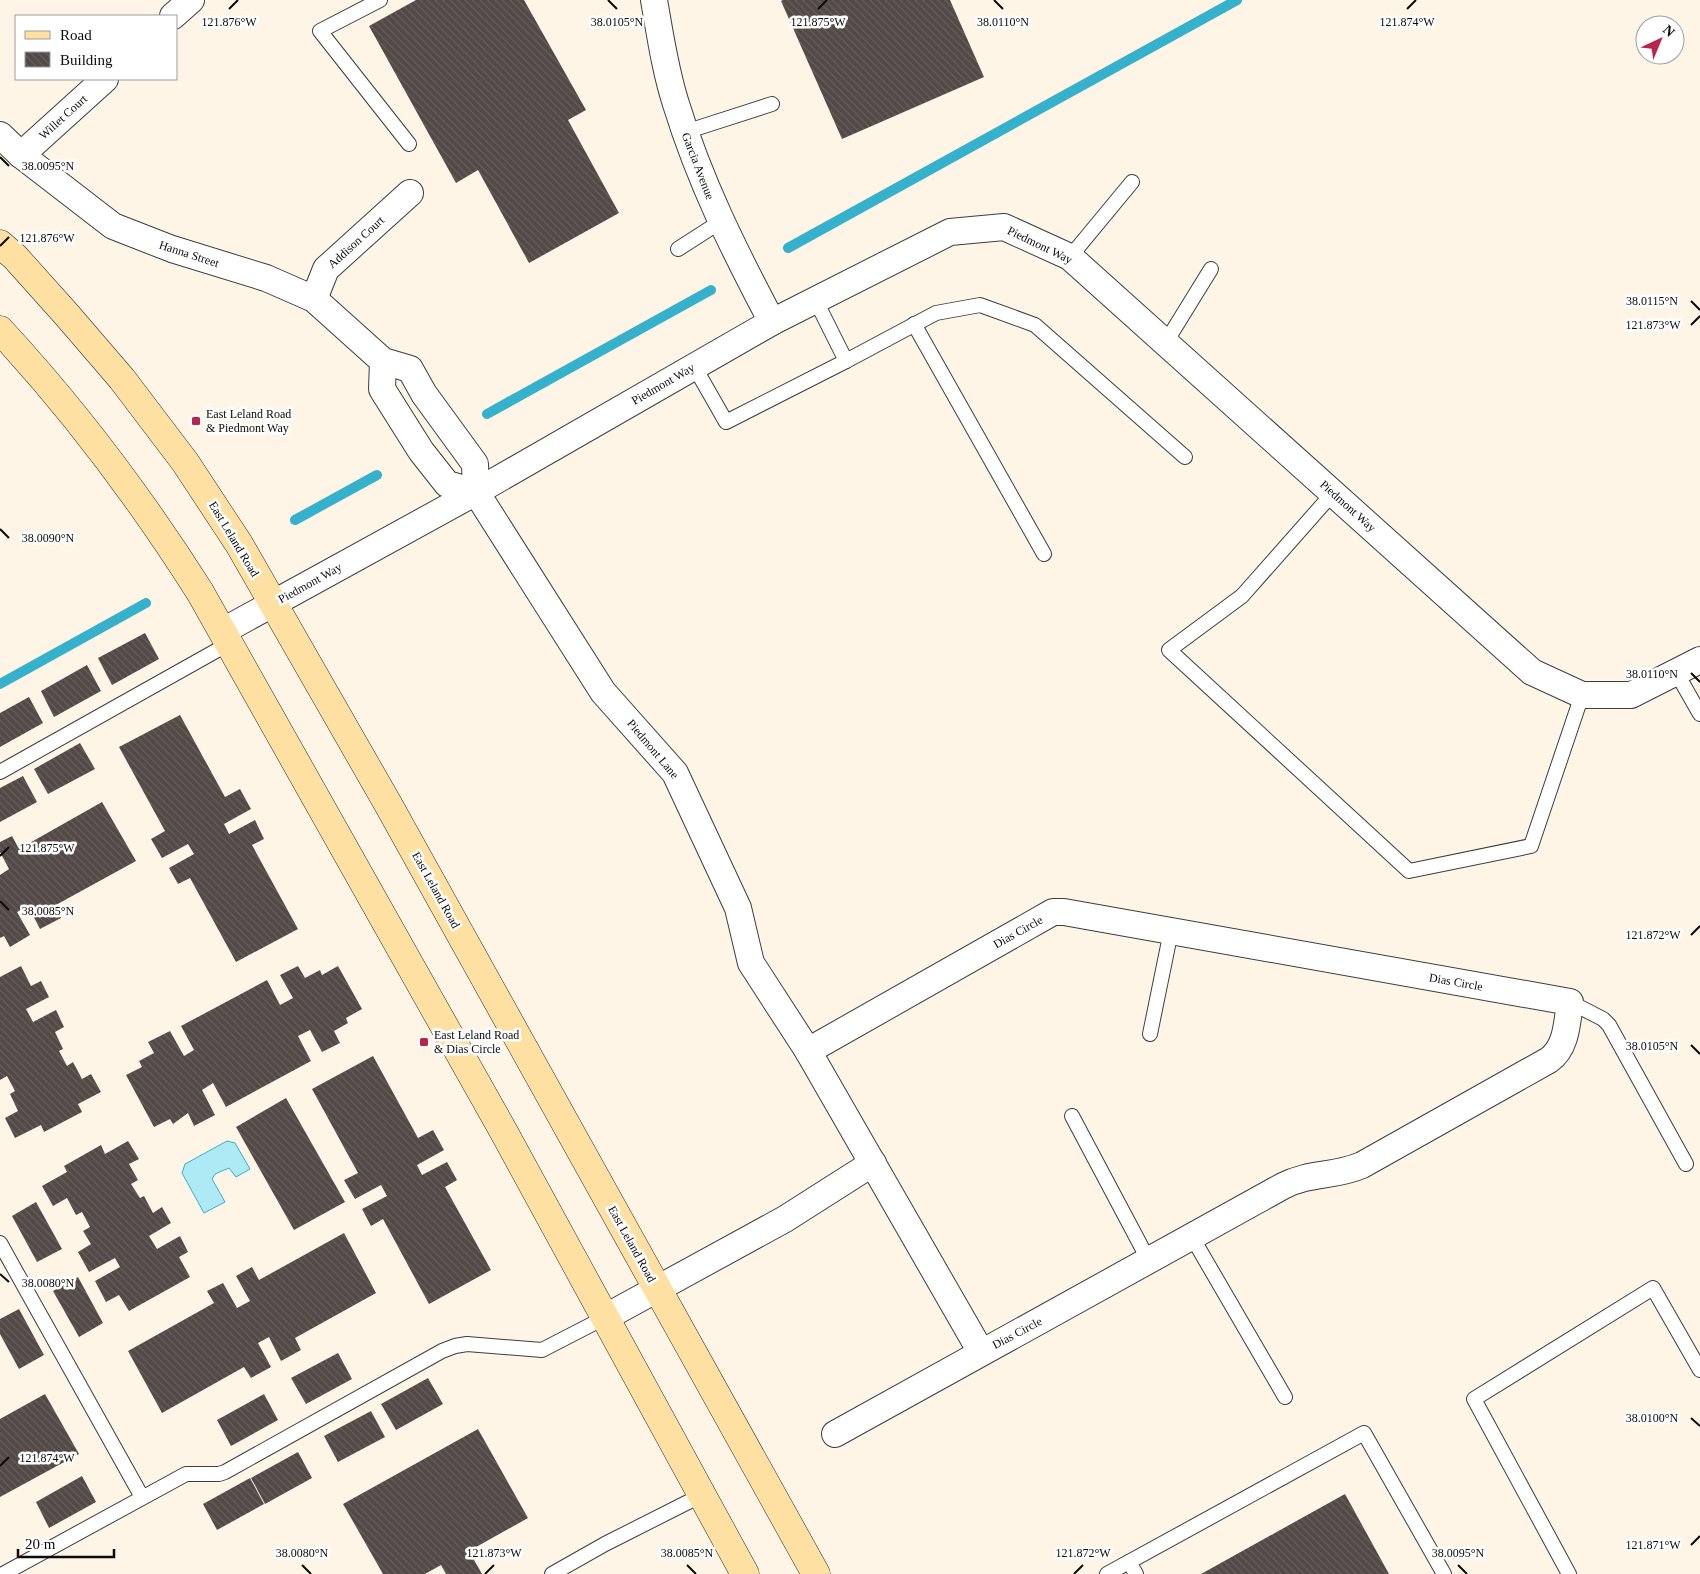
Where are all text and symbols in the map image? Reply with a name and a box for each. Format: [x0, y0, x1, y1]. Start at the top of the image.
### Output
legend [15, 15, 178, 80]
text: 121.876°W [201, 15, 257, 29]
text: 38.0105°N [591, 15, 644, 29]
text: 121.875°W [790, 15, 846, 29]
text: 38.0110°N [977, 15, 1029, 29]
text: 121.874°W [1379, 15, 1435, 29]
north arrow [1635, 15, 1685, 65]
text: N [1660, 22, 1678, 40]
text: Road [60, 27, 92, 43]
text: Building [60, 52, 113, 68]
street label: Willet Court [36, 91, 90, 142]
street label: Garcia Avenue [679, 130, 717, 202]
text: 38.0095°N [22, 159, 75, 173]
street label: Addison Court [325, 213, 388, 271]
street label: Piedmont Way [1005, 223, 1075, 267]
text: 121.876°W [19, 231, 75, 245]
street label: Hanna Street [157, 238, 221, 270]
text: 38.0115°N [1626, 294, 1678, 308]
text: 121.873°W [1625, 318, 1681, 332]
street label: Piedmont Way [629, 360, 697, 408]
place label: East Leland Road & Piedmont Way [206, 407, 291, 435]
marker: East Leland Road & Piedmont Way [190, 415, 202, 427]
street label: Piedmont Way [1317, 477, 1379, 535]
street label: East Leland Road [206, 499, 262, 579]
text: 38.0090°N [22, 531, 75, 545]
street label: Piedmont Way [276, 560, 344, 606]
text: 38.0110°N [1626, 667, 1678, 681]
street label: Piedmont Lane [624, 717, 682, 781]
text: 121.875°W [19, 841, 75, 855]
street label: East Leland Road [409, 849, 463, 931]
text: 38.0085°N [22, 904, 75, 918]
street label: Dias Circle [991, 913, 1045, 951]
text: 121.872°W [1625, 928, 1681, 942]
street label: Dias Circle [1428, 970, 1484, 994]
place label: East Leland Road & Dias Circle [434, 1028, 519, 1056]
marker: East Leland Road & Dias Circle [418, 1036, 430, 1048]
text: 38.0105°N [1626, 1039, 1679, 1053]
street label: East Leland Road [605, 1203, 659, 1285]
text: 38.0080°N [22, 1276, 75, 1290]
street label: Dias Circle [990, 1314, 1044, 1352]
text: 38.0100°N [1626, 1411, 1679, 1425]
text: 121.874°W [19, 1451, 75, 1465]
scale bar [18, 1526, 114, 1558]
text: 20 m [25, 1536, 56, 1552]
text: 121.871°W [1625, 1538, 1681, 1552]
text: 38.0080°N [276, 1546, 329, 1560]
text: 121.873°W [466, 1546, 522, 1560]
text: 38.0085°N [661, 1546, 714, 1560]
text: 121.872°W [1055, 1546, 1111, 1560]
text: 38.0095°N [1432, 1546, 1485, 1560]

